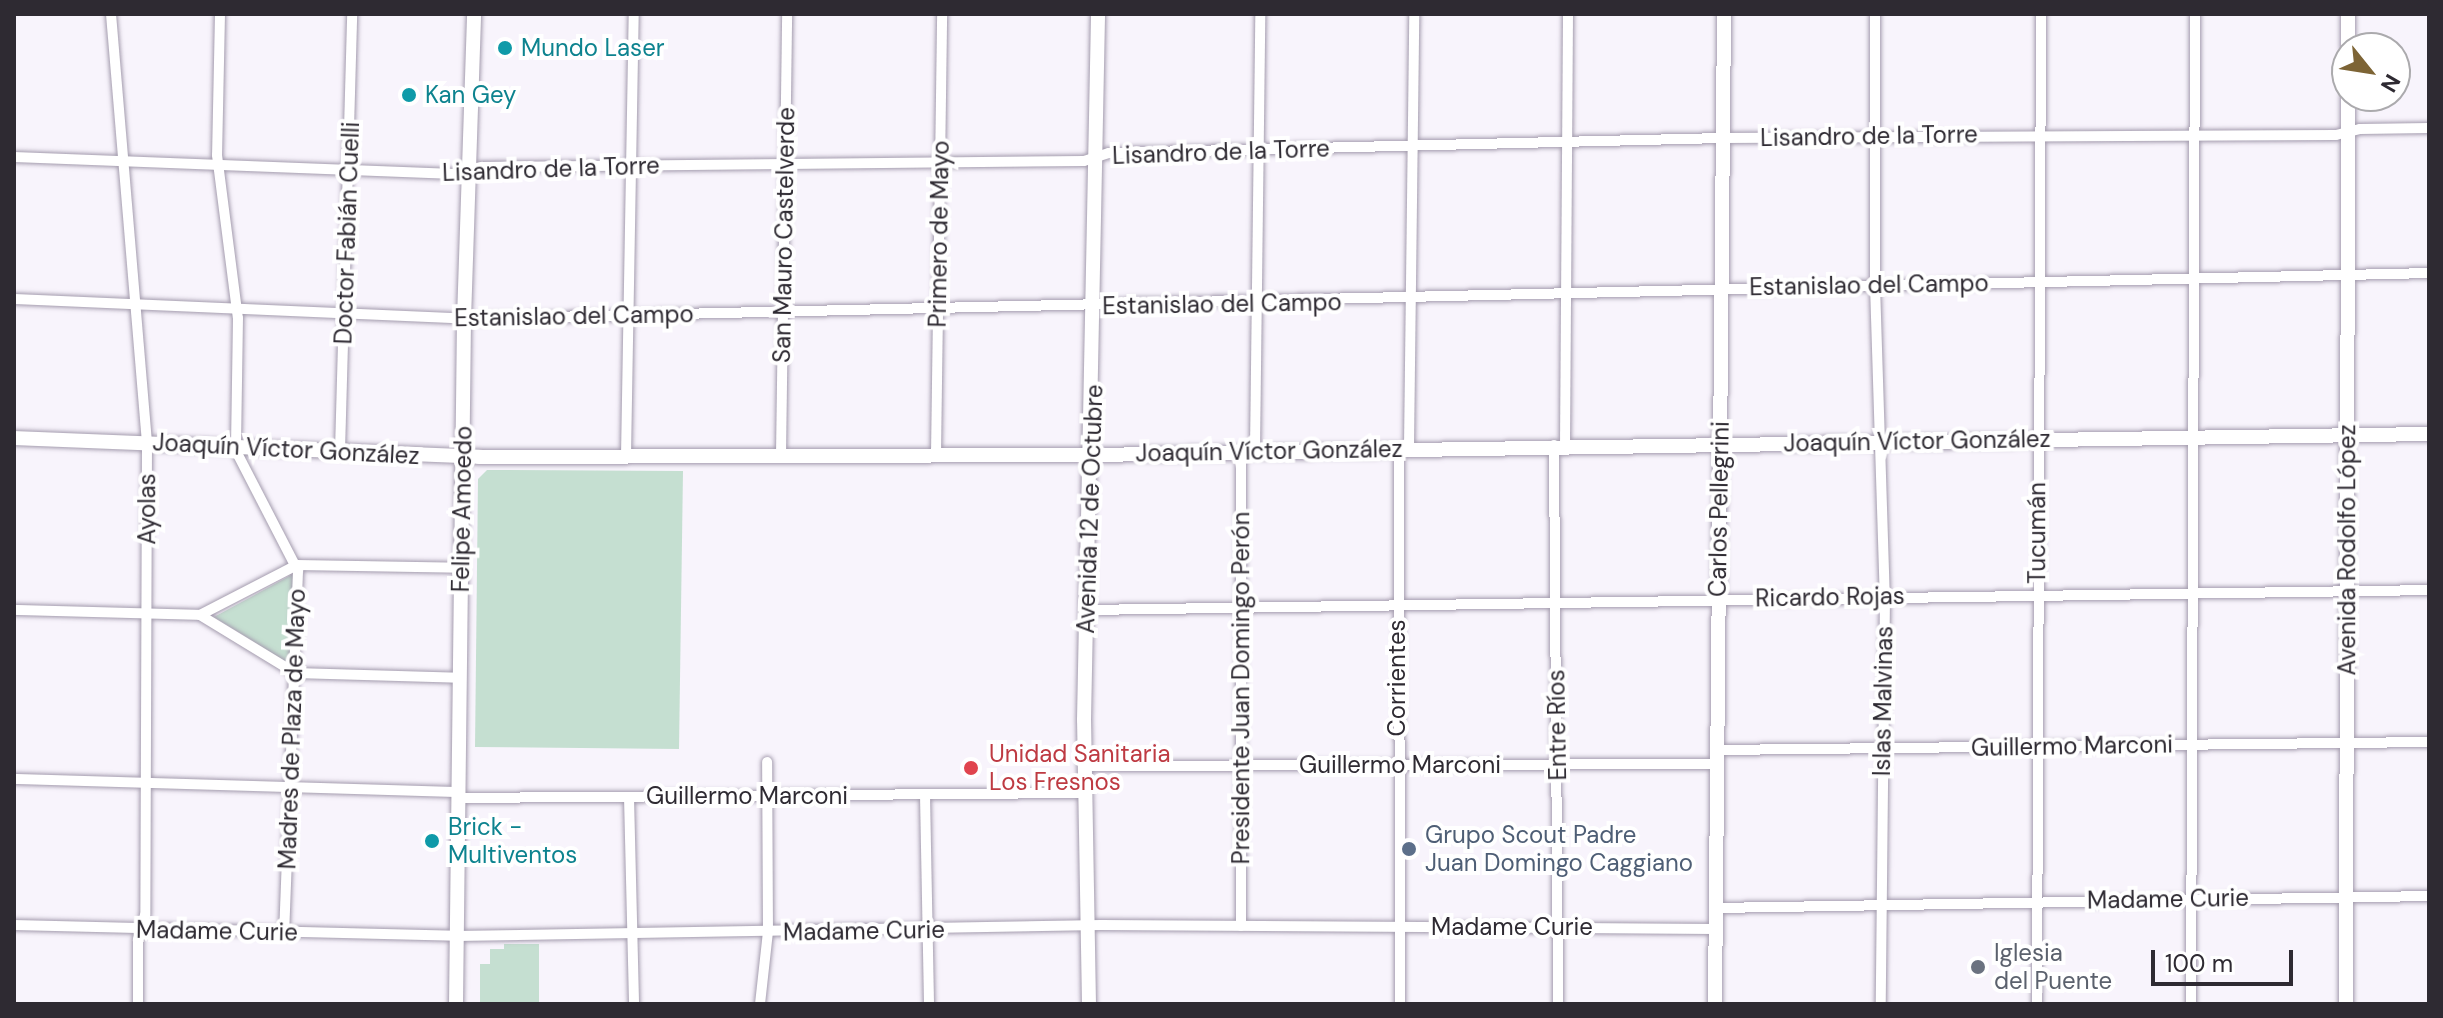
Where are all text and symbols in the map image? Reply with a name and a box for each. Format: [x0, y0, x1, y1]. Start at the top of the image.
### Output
north arrow [2331, 32, 2411, 112]
place label: Mundo Laser [521, 34, 665, 62]
marker: Mundo Laser [496, 39, 514, 57]
text: N [2374, 69, 2407, 97]
place label: Kan Gey [425, 81, 516, 109]
marker: Kan Gey [400, 86, 418, 104]
street label: San Mauro Castelverde [767, 107, 801, 363]
street label: Lisandro de la Torre [1760, 120, 1978, 152]
street label: Doctor Fabián Cuelli [329, 121, 365, 345]
street label: Lisandro de la Torre [1112, 134, 1330, 170]
street label: Primero de Mayo [923, 140, 955, 328]
street label: Lisandro de la Torre [442, 151, 660, 187]
street label: Estanislao del Campo [1749, 269, 1989, 301]
street label: Estanislao del Campo [1102, 288, 1342, 320]
street label: Estanislao del Campo [454, 300, 694, 332]
street label: Avenida 12 de Octubre [1071, 384, 1109, 634]
street label: Carlos Pellegrini [1703, 421, 1735, 597]
street label: Joaquín Víctor González [1783, 424, 2051, 458]
street label: Avenida Rodolfo López [2333, 424, 2361, 676]
street label: Felipe Amoedo [446, 425, 478, 593]
street label: Joaquín Víctor González [152, 428, 420, 470]
street label: Joaquín Víctor González [1135, 434, 1403, 468]
street label: Ayolas [133, 473, 161, 545]
street label: Tucumán [2023, 482, 2051, 584]
street label: Presidente Juan Domingo Perón [1227, 512, 1255, 864]
street label: Ricardo Rojas [1755, 581, 1905, 613]
street label: Madres de Plaza de Mayo [273, 588, 311, 870]
street label: Corrientes [1383, 619, 1411, 737]
street label: Islas Malvinas [1867, 626, 1899, 776]
street label: Entre Ríos [1542, 669, 1572, 781]
street label: Guillermo Marconi [1971, 730, 2173, 762]
place label: Unidad Sanitaria Los Fresnos [989, 740, 1170, 796]
street label: Guillermo Marconi [1299, 751, 1501, 779]
marker: Unidad Sanitaria Los Fresnos [960, 757, 982, 779]
street label: Guillermo Marconi [646, 782, 848, 810]
place label: Brick - Multiventos [448, 813, 577, 869]
place label: Grupo Scout Padre Juan Domingo Caggiano [1425, 821, 1693, 877]
marker: Brick - Multiventos [423, 832, 441, 850]
marker: Grupo Scout Padre Juan Domingo Caggiano [1400, 840, 1418, 858]
street label: Madame Curie [2087, 883, 2249, 915]
street label: Madame Curie [1431, 913, 1593, 941]
street label: Madame Curie [136, 915, 298, 947]
street label: Madame Curie [783, 915, 945, 947]
scale bar [2155, 934, 2297, 984]
place label: Iglesia del Puente [1994, 939, 2112, 995]
text: 100 m [2165, 948, 2233, 979]
marker: Iglesia del Puente [1969, 958, 1987, 976]

